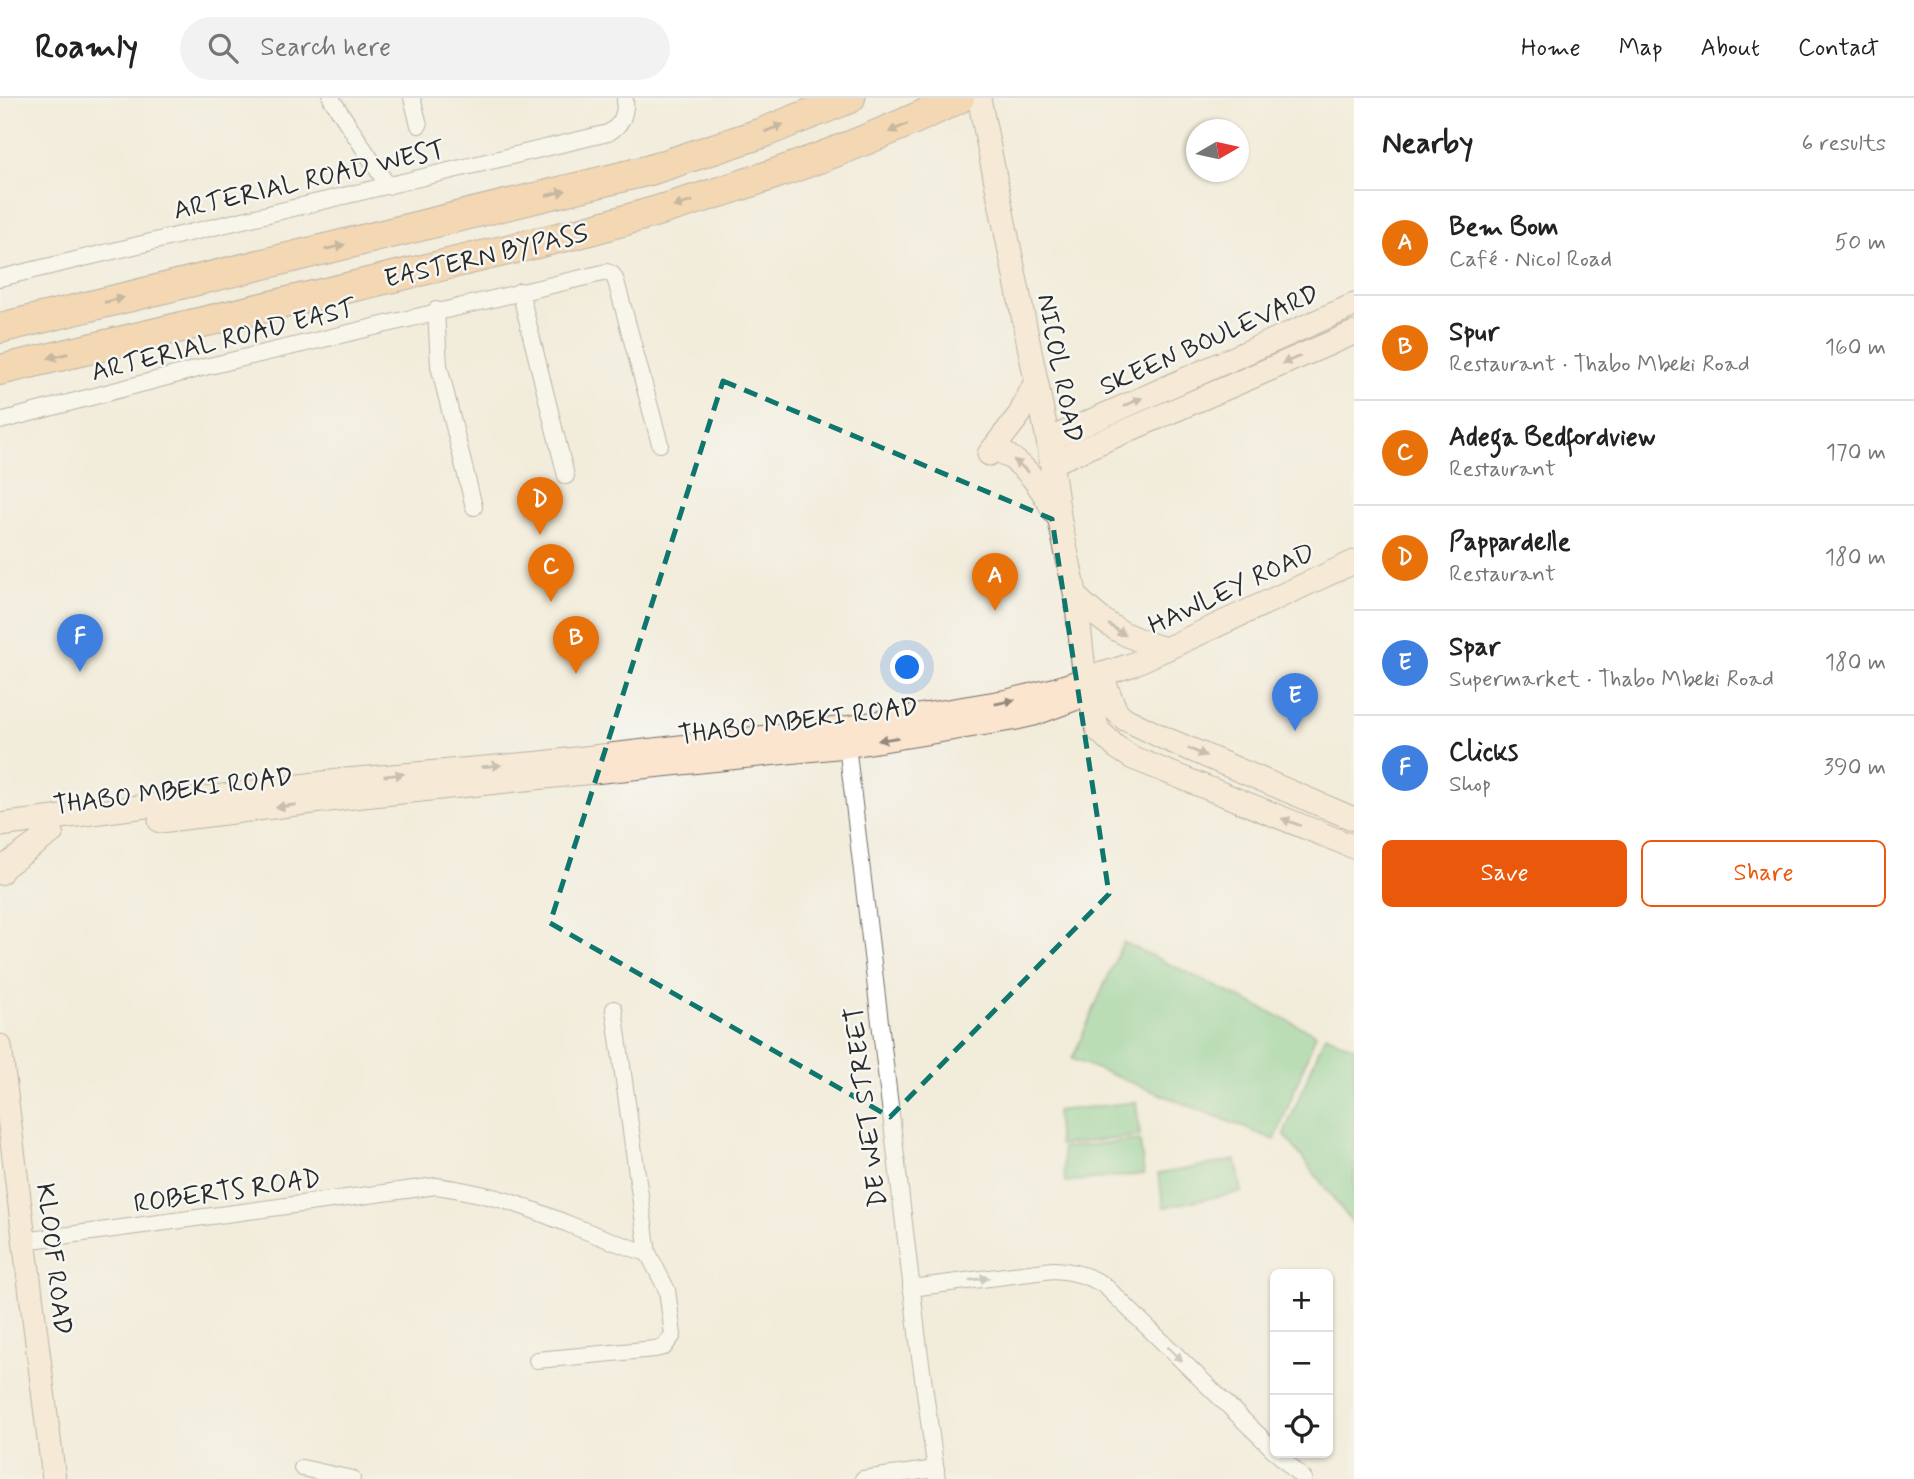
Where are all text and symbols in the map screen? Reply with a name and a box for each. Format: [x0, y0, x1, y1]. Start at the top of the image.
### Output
search box [180, 17, 670, 80]
text: Roamly [35, 26, 138, 70]
icon: search [204, 29, 242, 67]
text: Search here [260, 31, 391, 65]
text: Home [1521, 33, 1581, 64]
text: Map [1619, 33, 1663, 64]
text: About [1701, 33, 1760, 64]
text: Contact [1798, 33, 1879, 64]
north arrow [1186, 119, 1249, 182]
one-way arrow [764, 123, 785, 134]
one-way arrow [887, 123, 908, 134]
text: Nearby [1382, 124, 1473, 163]
text: 6 results [1802, 129, 1886, 159]
street label: ARTERIAL ROAD WEST [170, 133, 449, 229]
one-way arrow [545, 187, 567, 198]
one-way arrow [673, 199, 694, 210]
text: Bem Bom [1449, 211, 1559, 245]
street label: EASTERN BYPASS [381, 217, 592, 297]
text: A [1397, 228, 1413, 258]
text: 50 m [1835, 228, 1886, 258]
one-way arrow [324, 241, 346, 252]
text: Café · Nicol Road [1449, 245, 1612, 275]
street label: SKEEN BOULEVARD [1095, 277, 1325, 405]
street label: ARTERIAL ROAD EAST [88, 291, 361, 390]
street label: NICOL ROAD [1028, 291, 1090, 446]
one-way arrow [103, 294, 125, 305]
text: Spur [1449, 316, 1499, 350]
text: B [1398, 333, 1412, 363]
text: 160 m [1825, 333, 1886, 363]
text: Restaurant · Thabo Mbeki Road [1449, 350, 1750, 380]
one-way arrow [47, 351, 69, 362]
one-way arrow [1281, 355, 1302, 366]
one-way arrow [1123, 397, 1143, 408]
text: Adega Bedfordview [1449, 421, 1656, 455]
text: C [1397, 438, 1413, 468]
text: 170 m [1826, 438, 1886, 468]
text: Restaurant [1449, 455, 1556, 485]
one-way arrow [1012, 458, 1030, 474]
pin: D [517, 477, 563, 535]
text: Pappardelle [1449, 526, 1571, 560]
street label: HAWLEY ROAD [1143, 536, 1321, 643]
text: D [1397, 543, 1413, 573]
text: 180 m [1825, 543, 1886, 573]
pin: C [528, 544, 574, 602]
pin: A [972, 553, 1018, 611]
text: Restaurant [1449, 560, 1556, 590]
pin: F [57, 614, 103, 672]
pin: B [553, 616, 599, 674]
one-way arrow [1108, 624, 1127, 637]
text: Spar [1449, 631, 1500, 665]
text: E [1398, 648, 1412, 678]
text: 180 m [1825, 648, 1886, 678]
your location [890, 650, 924, 684]
text: Supermarket · Thabo Mbeki Road [1449, 665, 1774, 695]
pin: E [1272, 673, 1318, 731]
street label: THABO MBEKI ROAD [676, 690, 920, 754]
one-way arrow [994, 696, 1016, 707]
one-way arrow [877, 734, 899, 745]
text: Clicks [1449, 736, 1518, 770]
one-way arrow [1187, 746, 1207, 758]
text: F [1399, 753, 1411, 783]
text: 390 m [1824, 753, 1886, 783]
street label: THABO MBEKI ROAD [51, 760, 295, 824]
one-way arrow [481, 761, 503, 772]
one-way arrow [383, 769, 405, 780]
text: Shop [1449, 770, 1491, 800]
one-way arrow [275, 800, 297, 811]
one-way arrow [1280, 817, 1301, 828]
button: Save [1382, 840, 1627, 907]
button: Share [1641, 840, 1886, 907]
street label: DE WET STREET [838, 1004, 896, 1209]
street label: ROBERTS ROAD [132, 1162, 323, 1222]
street label: KLOOF ROAD [27, 1181, 79, 1337]
map controls [1270, 1269, 1333, 1458]
button: + [1270, 1269, 1333, 1332]
one-way arrow [968, 1274, 990, 1285]
button: − [1270, 1332, 1333, 1395]
one-way arrow [1166, 1345, 1183, 1361]
button: locate [1270, 1395, 1333, 1458]

